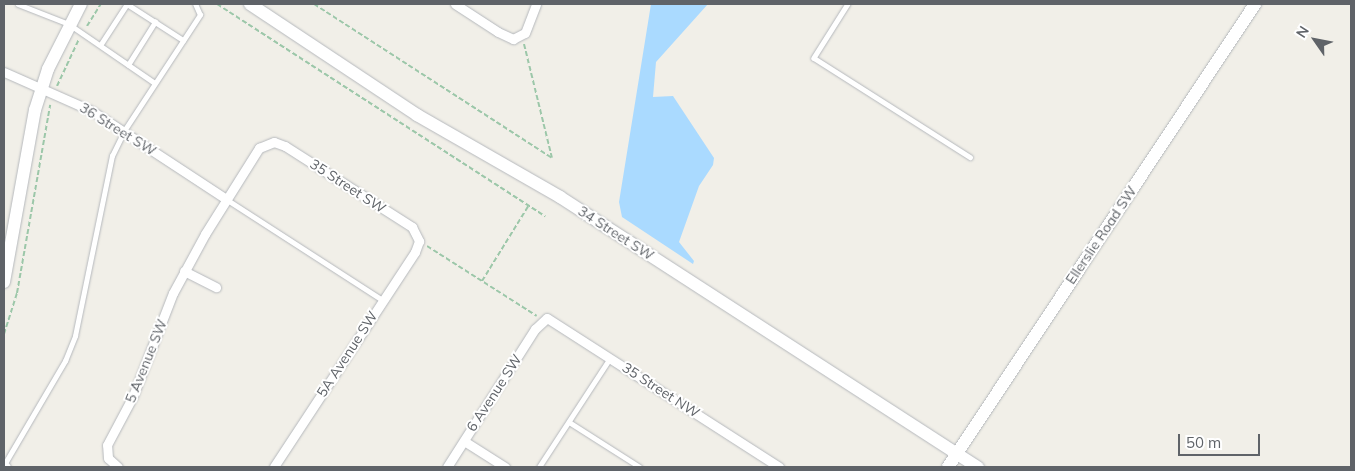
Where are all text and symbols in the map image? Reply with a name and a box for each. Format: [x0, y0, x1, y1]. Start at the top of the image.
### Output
north arrow [1290, 15, 1340, 65]
text: N [1292, 22, 1313, 41]
street label: 36 Street SW [77, 99, 159, 159]
street label: 35 Street SW [307, 155, 389, 217]
street label: Ellerslie Road SW [1062, 183, 1140, 287]
street label: 34 Street SW [575, 202, 657, 264]
street label: 5A Avenue SW [313, 308, 381, 400]
street label: 5 Avenue SW [122, 317, 170, 405]
street label: 6 Avenue SW [463, 351, 525, 435]
street label: 35 Street NW [619, 359, 703, 421]
scale bar [1180, 424, 1262, 456]
text: 50 m [1186, 433, 1221, 452]

